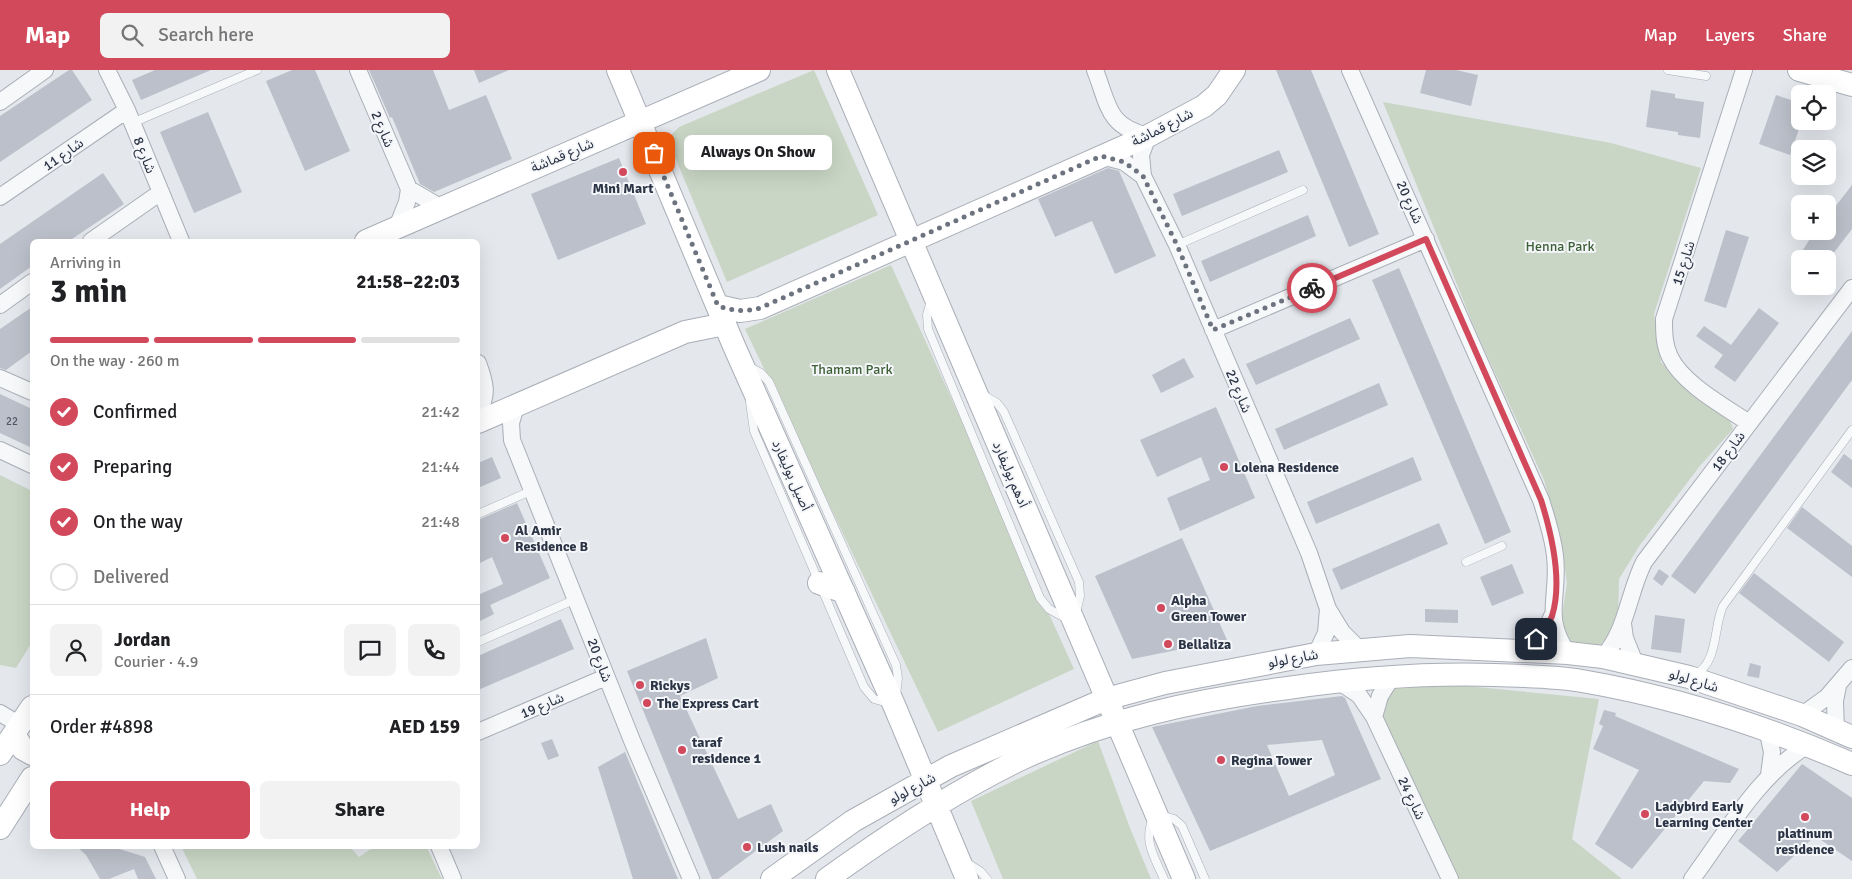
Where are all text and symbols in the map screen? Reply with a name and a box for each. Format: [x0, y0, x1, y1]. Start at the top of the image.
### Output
search box [100, 13, 450, 58]
text: Map [25, 20, 70, 50]
icon: search [118, 21, 146, 49]
text: Search here [158, 23, 254, 47]
text: Map [1644, 24, 1677, 46]
text: Layers [1705, 24, 1755, 46]
text: Share [1783, 24, 1827, 46]
map controls [1791, 85, 1836, 295]
button: locate [1791, 85, 1836, 130]
street label: شارع قماشة [1129, 105, 1197, 152]
street label: شارع 2 [365, 108, 398, 151]
pin [633, 132, 675, 174]
street label: شارع 11 [40, 134, 88, 176]
street label: شارع 8 [128, 134, 160, 177]
street label: شارع قماشة [528, 135, 597, 178]
callout: Always On Show [684, 136, 832, 170]
icon: bag [640, 139, 668, 167]
button: layers [1791, 140, 1836, 185]
text: Always On Show [701, 142, 815, 162]
marker: Mini Mart [617, 166, 629, 178]
street label: شارع 20 [1391, 178, 1427, 227]
place label: Mini Mart [593, 180, 654, 197]
button: + [1791, 195, 1836, 240]
park label: Henna Park [1526, 238, 1594, 255]
street label: شارع 15 [1668, 239, 1700, 288]
button: − [1791, 250, 1836, 295]
text: Arriving in [50, 253, 121, 273]
courier [1287, 263, 1337, 313]
text: 21:58–22:03 [356, 270, 460, 294]
text: 3 min [50, 272, 127, 311]
icon: bike [1298, 274, 1326, 302]
text: On the way · 260 m [50, 351, 180, 371]
park label: Thamam Park [811, 361, 893, 378]
street label: شارع 22 [1220, 367, 1255, 416]
icon: check [50, 398, 78, 426]
text: Confirmed [93, 400, 177, 424]
text: 21:42 [421, 402, 460, 422]
house number: 22 [6, 415, 18, 428]
street label: شارع 18 [1708, 428, 1750, 476]
street label: أصيل بوليفارد [768, 437, 816, 514]
street label: أدهم بوليفارد [987, 438, 1033, 511]
icon: check [50, 453, 78, 481]
text: Preparing [93, 455, 172, 479]
text: 21:44 [421, 457, 460, 477]
place label: Lolena Residence [1234, 459, 1339, 476]
marker: Lolena Residence [1218, 461, 1230, 473]
icon: check [50, 508, 78, 536]
text: On the way [93, 510, 183, 534]
text: 21:48 [421, 512, 460, 532]
place label: Al Amir Residence B [515, 522, 588, 555]
marker: Al Amir Residence B [499, 532, 511, 544]
text: Delivered [93, 565, 169, 589]
place label: Alpha Green Tower [1171, 592, 1247, 625]
marker: Alpha Green Tower [1155, 602, 1167, 614]
pin [1515, 618, 1557, 660]
button: person [50, 624, 102, 676]
button: chat [344, 624, 396, 676]
button: phone [408, 624, 460, 676]
icon: home [1522, 625, 1550, 653]
text: Jordan [114, 628, 171, 652]
street label: شارع 20 [582, 636, 616, 685]
place label: Bellaliza [1178, 636, 1231, 653]
marker: Bellaliza [1162, 638, 1174, 650]
street label: شارع لولو [1267, 646, 1320, 673]
text: Courier · 4.9 [114, 652, 198, 672]
street label: شارع لولو [1666, 665, 1721, 698]
place label: Rickys [650, 677, 690, 694]
marker: Rickys [634, 679, 646, 691]
street label: شارع 19 [518, 689, 567, 724]
place label: The Express Cart [657, 695, 760, 712]
marker: The Express Cart [641, 697, 653, 709]
text: Order #4898 [50, 715, 153, 739]
text: AED 159 [389, 715, 460, 739]
place label: taraf residence 1 [691, 734, 761, 767]
marker: taraf residence 1 [676, 744, 688, 756]
place label: Regina Tower [1231, 752, 1313, 769]
marker: Regina Tower [1215, 754, 1227, 766]
street label: شارع لولو [886, 769, 940, 810]
street label: شارع 24 [1392, 774, 1429, 823]
button: Help [50, 781, 250, 839]
button: Share [260, 781, 460, 839]
place label: Ladybird Early Learning Center [1655, 798, 1753, 831]
marker: Ladybird Early Learning Center [1639, 808, 1651, 820]
marker: platinum residence [1799, 811, 1811, 823]
place label: platinum residence [1776, 825, 1834, 858]
place label: Lush nails [757, 839, 818, 856]
marker: Lush nails [741, 841, 753, 853]

